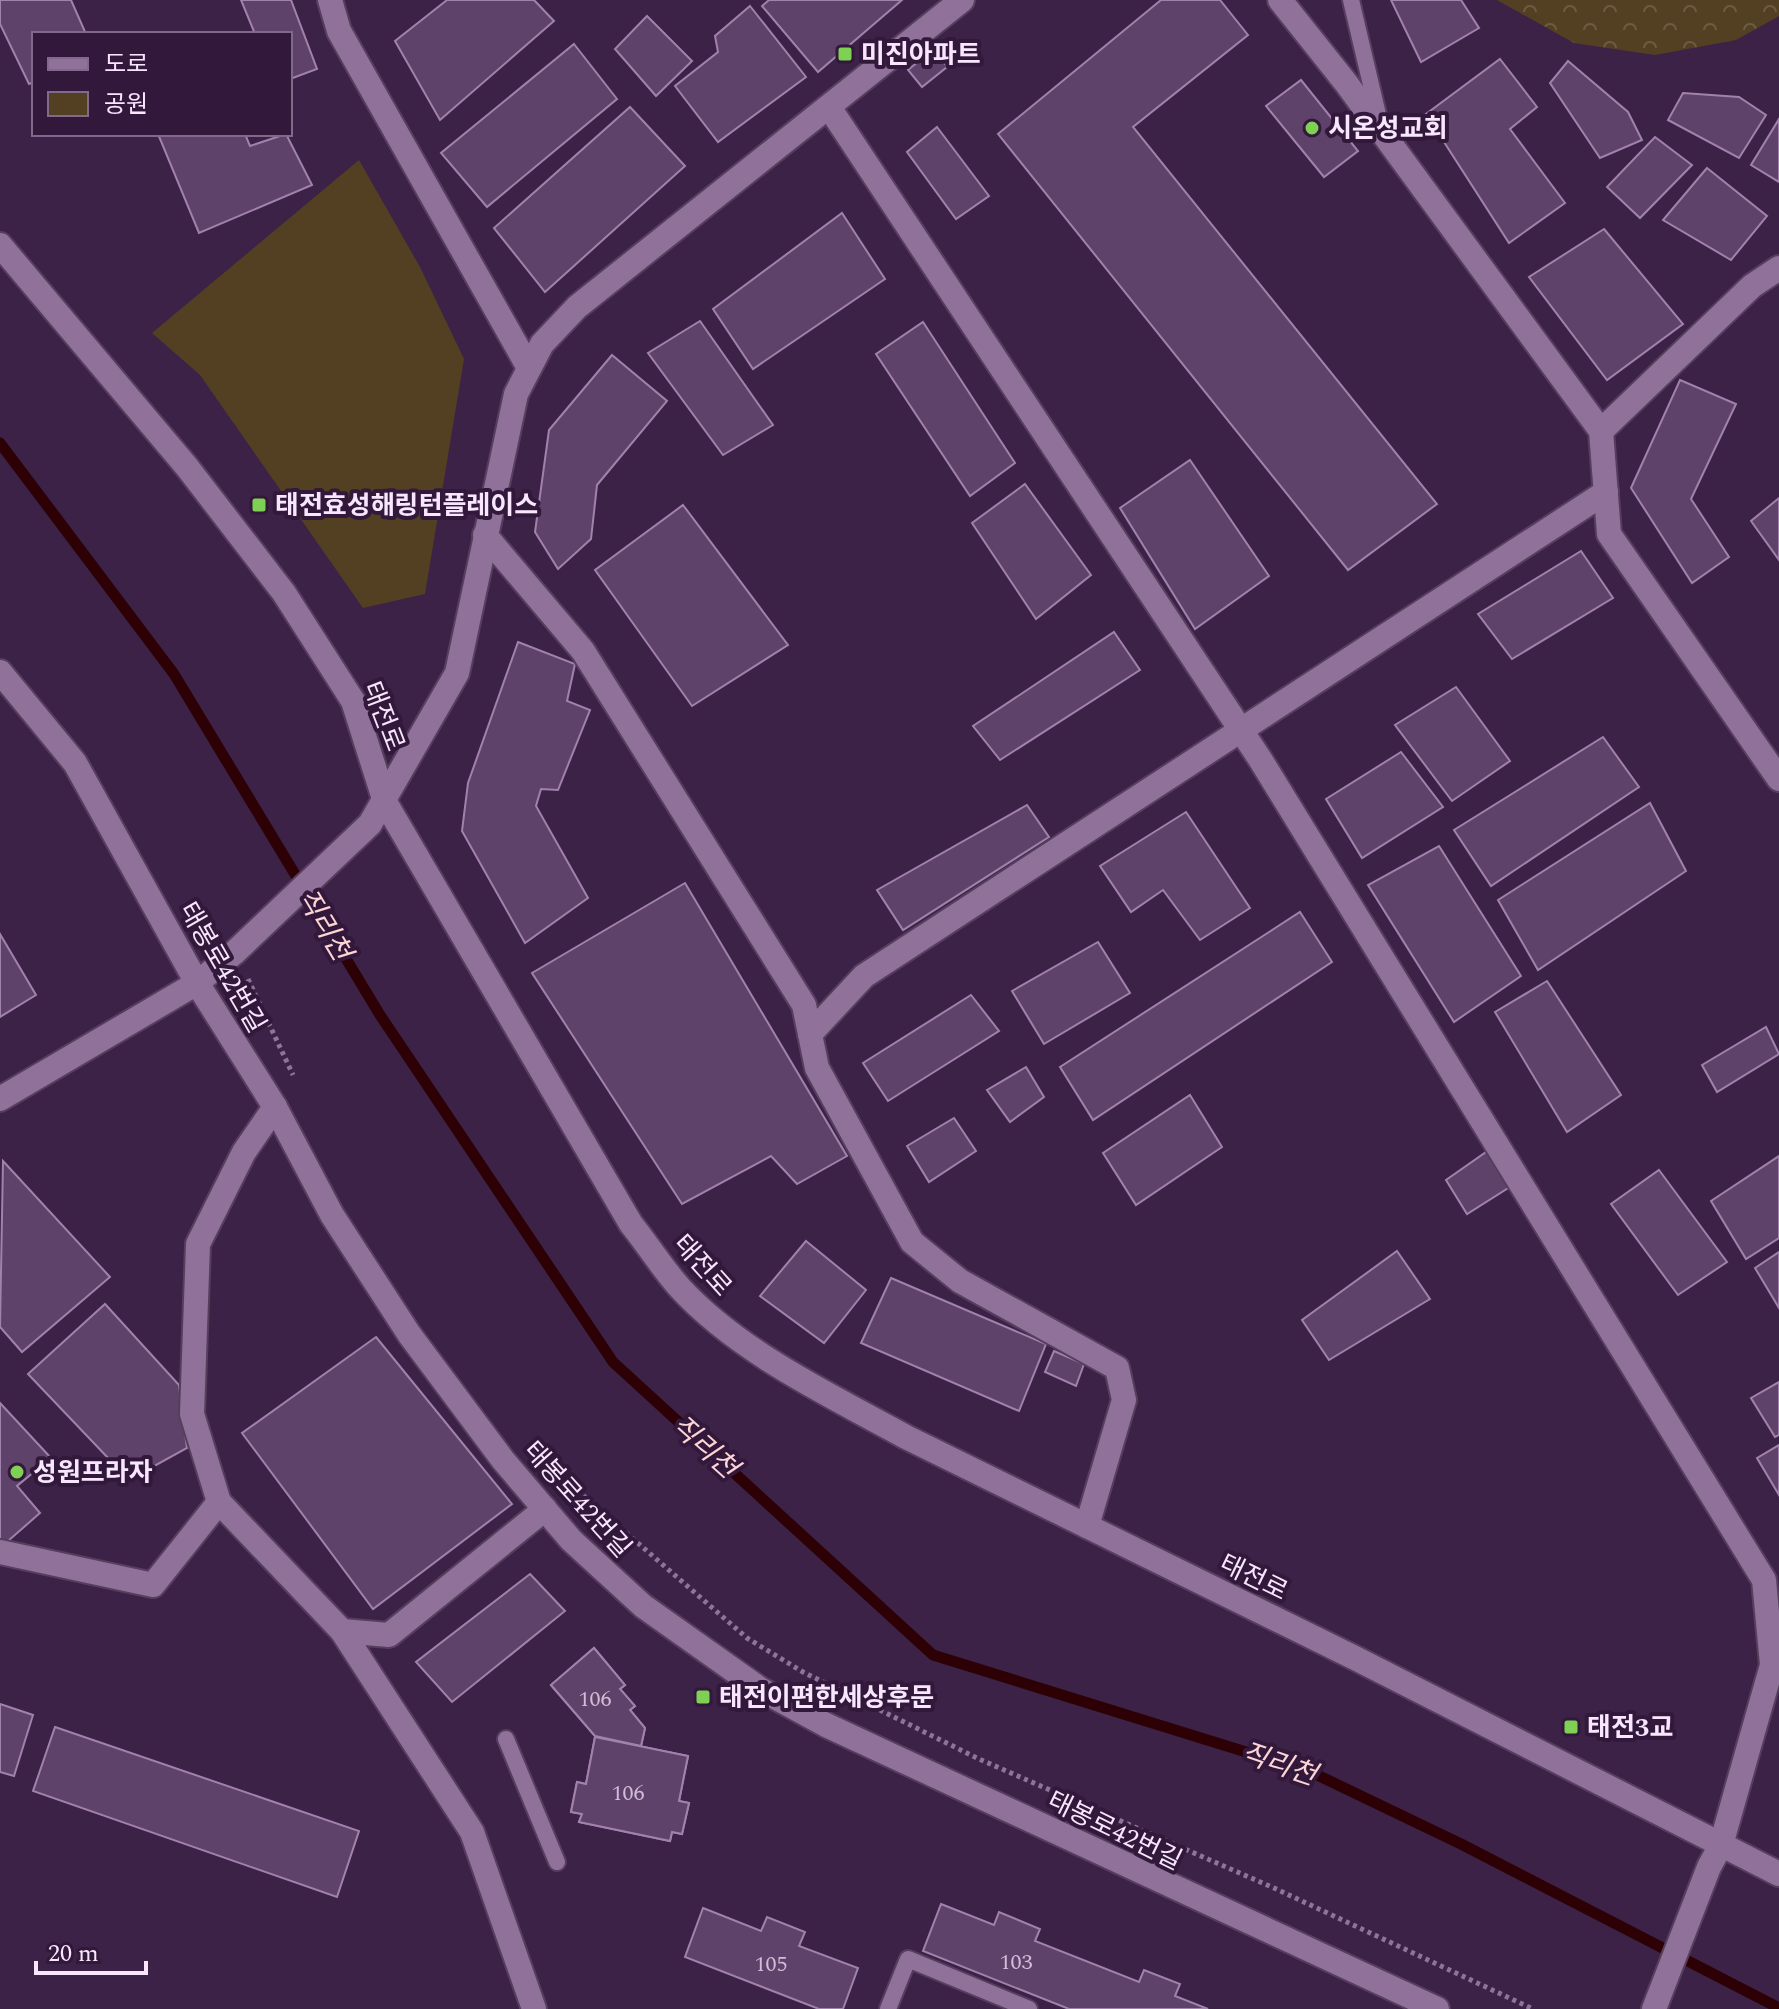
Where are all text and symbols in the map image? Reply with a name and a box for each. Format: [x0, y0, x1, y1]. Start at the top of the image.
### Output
legend [32, 32, 292, 136]
place label: 미진아파트 [861, 35, 981, 75]
marker: 미진아파트 [836, 45, 854, 63]
text: 도로 [104, 47, 148, 83]
text: 공원 [104, 87, 148, 123]
place label: 시온성교회 [1328, 109, 1448, 149]
marker: 시온성교회 [1303, 119, 1321, 137]
place label: 태전효성해링턴플레이스 [275, 486, 538, 526]
marker: 태전효성해링턴플레이스 [250, 496, 268, 514]
street label: 태전로 [352, 676, 415, 757]
water label: 직리천 [285, 881, 364, 972]
street label: 태봉로42번길 [168, 894, 276, 1041]
street label: 태전로 [663, 1226, 741, 1306]
water label: 직리천 [661, 1405, 750, 1491]
street label: 태봉로42번길 [514, 1432, 641, 1567]
place label: 성원프라자 [33, 1453, 153, 1493]
marker: 성원프라자 [8, 1463, 26, 1481]
street label: 태전로 [1213, 1544, 1295, 1612]
place label: 태전이편한세상후문 [719, 1678, 934, 1718]
house number: 106 [578, 1683, 612, 1716]
marker: 태전이편한세상후문 [694, 1688, 712, 1706]
place label: 태전3교 [1587, 1708, 1673, 1748]
marker: 태전3교 [1562, 1718, 1580, 1736]
water label: 직리천 [1235, 1732, 1325, 1798]
house number: 106 [611, 1777, 645, 1810]
street label: 태봉로42번길 [1040, 1781, 1189, 1881]
scale bar [36, 1925, 146, 1975]
text: 20 m [48, 1936, 99, 1972]
house number: 103 [999, 1946, 1033, 1979]
house number: 105 [754, 1948, 788, 1981]

